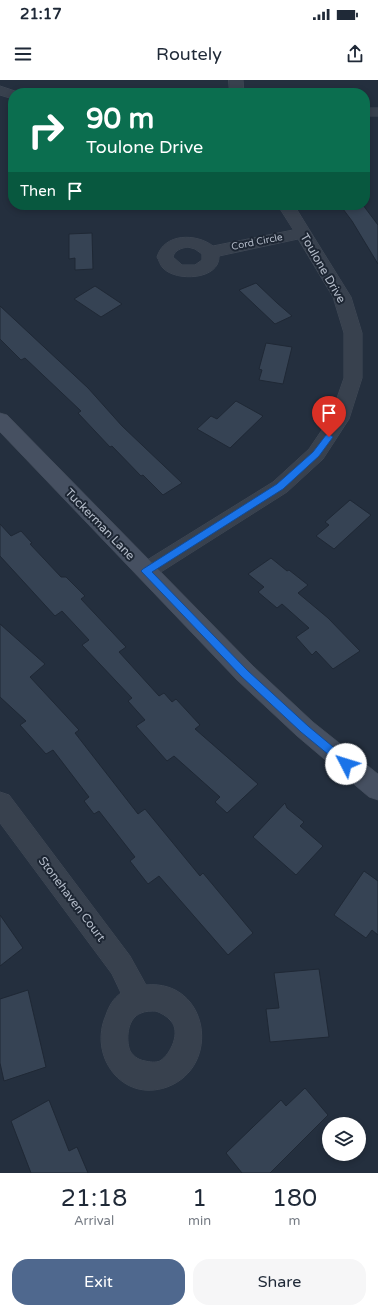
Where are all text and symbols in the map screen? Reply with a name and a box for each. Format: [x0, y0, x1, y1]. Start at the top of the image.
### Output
text: 21:17 [20, 5, 62, 23]
icon: menu [12, 43, 34, 65]
text: Routely [156, 43, 222, 65]
icon: share [344, 43, 366, 65]
text: 90 m [86, 102, 154, 136]
icon: right [20, 104, 72, 156]
text: Toulone Drive [86, 136, 203, 158]
icon: arrive [64, 180, 86, 202]
text: Then [20, 182, 56, 200]
street label: Cord Circle [230, 231, 284, 253]
street label: Toulone Drive [297, 231, 349, 306]
pin [312, 396, 346, 437]
icon: arrive [318, 402, 340, 424]
street label: Tuckerman Lane [62, 485, 138, 563]
position arrow [325, 743, 367, 785]
street label: Stonehaven Court [36, 854, 109, 944]
map controls [322, 1117, 366, 1161]
button: layers [322, 1117, 366, 1161]
text: 21:18 [61, 1184, 127, 1213]
text: 1 [192, 1184, 207, 1213]
text: 180 [272, 1184, 317, 1213]
text: Arrival [74, 1213, 114, 1229]
text: min [188, 1213, 211, 1229]
text: m [289, 1213, 301, 1229]
button: Exit [12, 1259, 185, 1305]
button: Share [193, 1259, 366, 1305]

